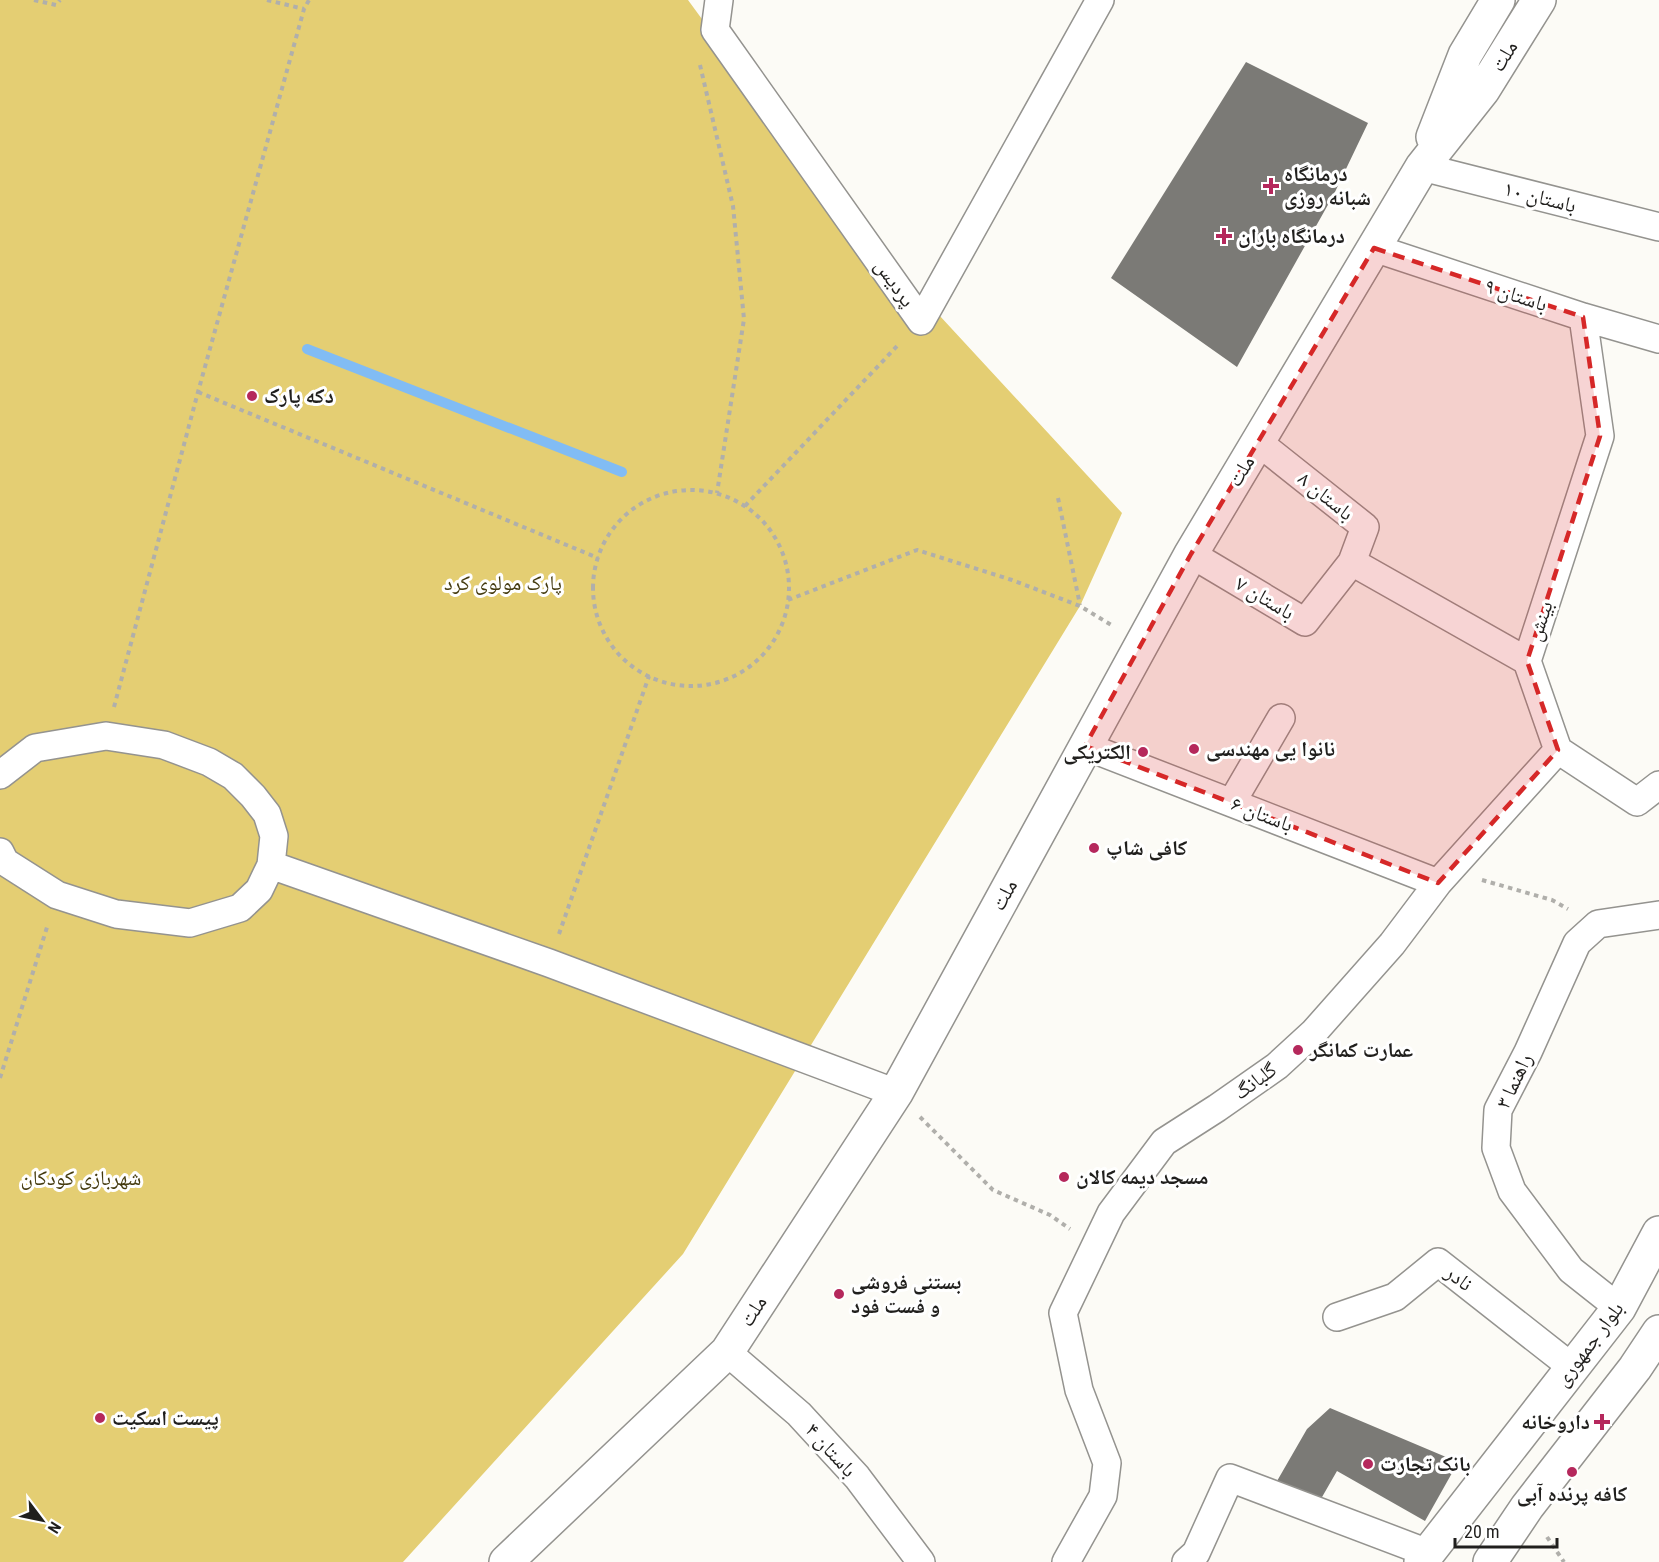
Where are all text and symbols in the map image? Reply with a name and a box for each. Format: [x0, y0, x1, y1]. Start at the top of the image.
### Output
street label: ملت [1485, 36, 1523, 76]
place label: درمانگاه شبانه روزی [1284, 162, 1371, 210]
street label: باستان ۱۰ [1501, 176, 1579, 218]
marker: درمانگاه شبانه روزی [1262, 177, 1280, 195]
place label: درمانگاه باران [1238, 224, 1345, 248]
marker: درمانگاه باران [1215, 227, 1233, 245]
street label: پردیس [869, 254, 920, 312]
street label: باستان ۹ [1482, 274, 1550, 316]
place label: دکه پارک [264, 384, 334, 408]
marker: دکه پارک [245, 389, 259, 403]
street label: ملت [1223, 451, 1259, 491]
street label: باستان ۸ [1293, 466, 1359, 526]
park label: پارک مولوی کرد [444, 571, 562, 595]
street label: باستان ۷ [1231, 571, 1299, 625]
street label: بینش [1522, 598, 1559, 644]
place label: نانوا یی مهندسی [1206, 737, 1335, 762]
place label: الکتریکی [1063, 740, 1131, 765]
marker: نانوا یی مهندسی [1187, 742, 1201, 756]
marker: الکتریکی [1136, 745, 1150, 759]
street label: باستان ۶ [1228, 791, 1296, 837]
place label: کافی شاپ [1106, 836, 1187, 861]
marker: کافی شاپ [1087, 841, 1101, 855]
street label: ملت [986, 875, 1022, 915]
place label: عمارت کمانگر [1309, 1038, 1413, 1062]
marker: عمارت کمانگر [1291, 1043, 1305, 1057]
street label: راهنما ۳ [1491, 1050, 1537, 1112]
street label: گلبانگ [1229, 1057, 1281, 1105]
place label: مسجد دیمه کالان [1076, 1165, 1209, 1189]
park label: شهربازی کودکان [21, 1166, 141, 1190]
marker: مسجد دیمه کالان [1057, 1170, 1071, 1184]
street label: نادر [1440, 1259, 1477, 1296]
place label: بستنی فروشی و فست فود [851, 1270, 961, 1318]
marker: بستنی فروشی و فست فود [832, 1287, 846, 1301]
street label: ملت [734, 1291, 772, 1331]
street label: بلوار جمهوری [1549, 1297, 1629, 1391]
place label: پیست اسکیت [112, 1406, 219, 1430]
place label: داروخانه [1521, 1410, 1590, 1434]
marker: پیست اسکیت [93, 1411, 107, 1425]
marker: داروخانه [1595, 1415, 1609, 1429]
street label: باستان ۴ [801, 1418, 861, 1482]
place label: بانک تجارت [1380, 1452, 1470, 1476]
marker: بانک تجارت [1361, 1457, 1375, 1471]
marker: کافه پرنده آبی [1565, 1465, 1579, 1479]
place label: کافه پرنده آبی [1517, 1482, 1627, 1507]
north arrow [12, 1490, 72, 1550]
scale bar [1455, 1511, 1557, 1549]
text: N [44, 1518, 65, 1537]
text: 20 m [1464, 1521, 1499, 1542]

